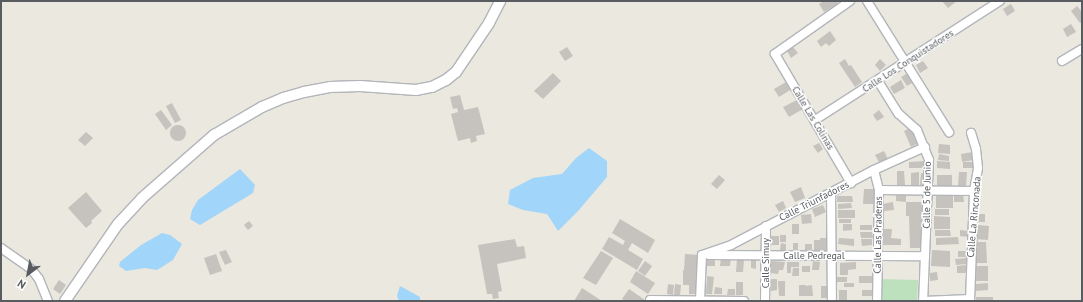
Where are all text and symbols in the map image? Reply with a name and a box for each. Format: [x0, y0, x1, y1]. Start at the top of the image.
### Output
street label: Calle Los Conquistadores [860, 27, 956, 95]
street label: Calle Las Colinas [789, 84, 837, 152]
street label: Calle 5 de Junio [920, 161, 934, 229]
street label: Calle La Rinconada [964, 176, 984, 258]
street label: Calle Triunfadores [777, 178, 851, 224]
street label: Calle Las Praderas [871, 196, 885, 274]
street label: Calle Simuy [760, 238, 772, 288]
street label: Calle Pedregal [783, 250, 845, 262]
north arrow [8, 254, 48, 294]
text: N [15, 276, 28, 292]

